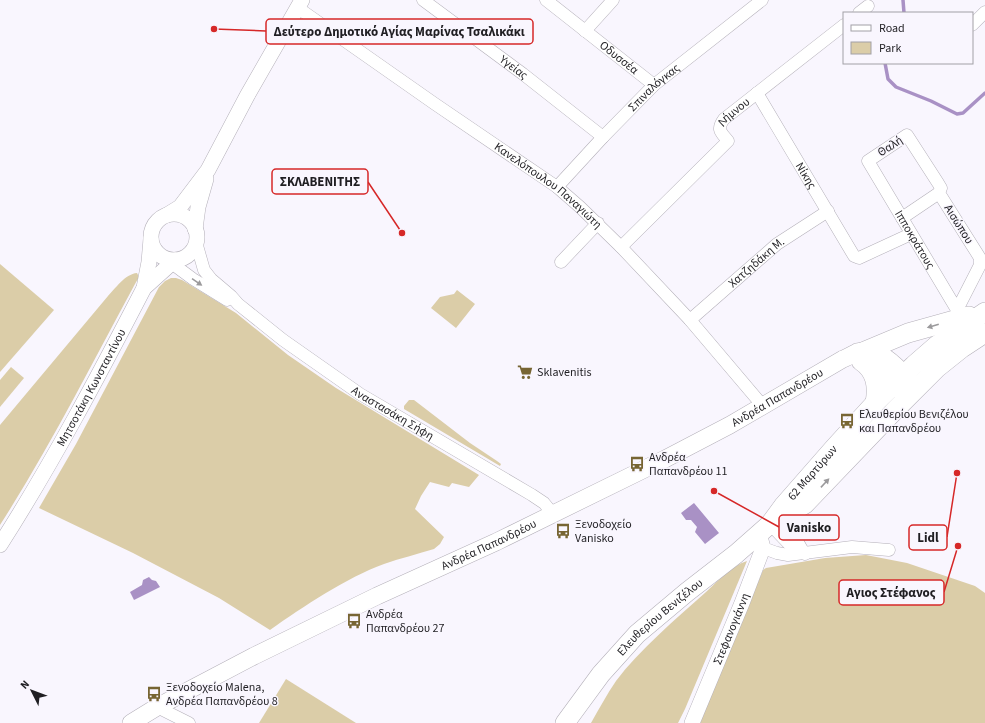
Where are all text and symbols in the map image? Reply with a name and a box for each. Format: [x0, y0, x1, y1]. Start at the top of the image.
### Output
legend [843, 12, 973, 64]
callout: Δεύτερο Δημοτικό Αγίας Μαρίνας Τσαλικάκι [266, 19, 533, 44]
text: Road [879, 20, 905, 37]
text: Δεύτερο Δημοτικό Αγίας Μαρίνας Τσαλικάκι [273, 23, 525, 41]
street label: Οδυσσέα [596, 37, 642, 79]
text: Park [879, 40, 901, 57]
street label: Υγείας [495, 51, 531, 84]
street label: Σπιναλόγκας [625, 60, 683, 115]
street label: Λήμνου [713, 94, 754, 129]
street label: Θαλή [874, 132, 906, 161]
street label: Κανελόπουλου Παναγιώτη [491, 139, 606, 233]
street label: Νίκης [791, 159, 820, 192]
callout: ΣΚΛΑΒΕΝΙΤΗΣ [272, 169, 368, 194]
text: ΣΚΛΑΒΕΝΙΤΗΣ [280, 173, 360, 191]
street label: Αισώπου [940, 201, 977, 247]
street label: Ιπποκράτους [890, 207, 939, 272]
street label: Χατζηδάκη Μ. [725, 233, 788, 292]
one-way arrow [192, 278, 202, 286]
one-way arrow [927, 323, 939, 329]
street label: Μητσοτάκη Κωνσταντίνου [53, 326, 130, 450]
supermarket icon: Sklavenitis [516, 363, 534, 381]
place label: Sklavenitis [537, 364, 592, 381]
street label: Ανδρέα Παπανδρέου [729, 364, 826, 431]
street label: Αναστασάκη Σήφη [348, 382, 437, 445]
place label: Ελευθερίου Βενιζέλου και Παπανδρέου [859, 406, 969, 437]
bus stop icon: Ελευθερίου Βενιζέλου και Παπανδρέου [838, 412, 856, 430]
street label: 62 Μαρτύρων [784, 441, 842, 504]
place label: Ανδρέα Παπανδρέου 11 [649, 449, 728, 480]
bus stop icon: Ανδρέα Παπανδρέου 11 [628, 455, 646, 473]
one-way arrow [820, 478, 830, 488]
street label: Ανδρέα Παπανδρέου [439, 515, 540, 575]
callout: Vanisko [779, 515, 839, 540]
place label: Ξενοδοχείο Vanisko [575, 516, 632, 547]
text: Vanisko [786, 519, 831, 537]
bus stop icon: Ξενοδοχείο Vanisko [554, 522, 572, 540]
callout: Lidl [909, 525, 947, 550]
text: Lidl [917, 529, 939, 547]
street label: Ελευθερίου Βενιζέλου [613, 575, 707, 660]
callout: Αγιος Στέφανος [839, 580, 944, 605]
text: Αγιος Στέφανος [845, 584, 936, 602]
street label: Στεφανογιάννη [709, 591, 754, 667]
place label: Ανδρέα Παπανδρέου 27 [366, 606, 445, 637]
bus stop icon: Ανδρέα Παπανδρέου 27 [345, 612, 363, 630]
north arrow [12, 671, 52, 711]
text: N [17, 677, 33, 692]
place label: Ξενοδοχείο Malena, Ανδρέα Παπανδρέου 8 [166, 679, 278, 710]
bus stop icon: Ξενοδοχείο Malena, Ανδρέα Παπανδρέου 8 [145, 685, 163, 703]

